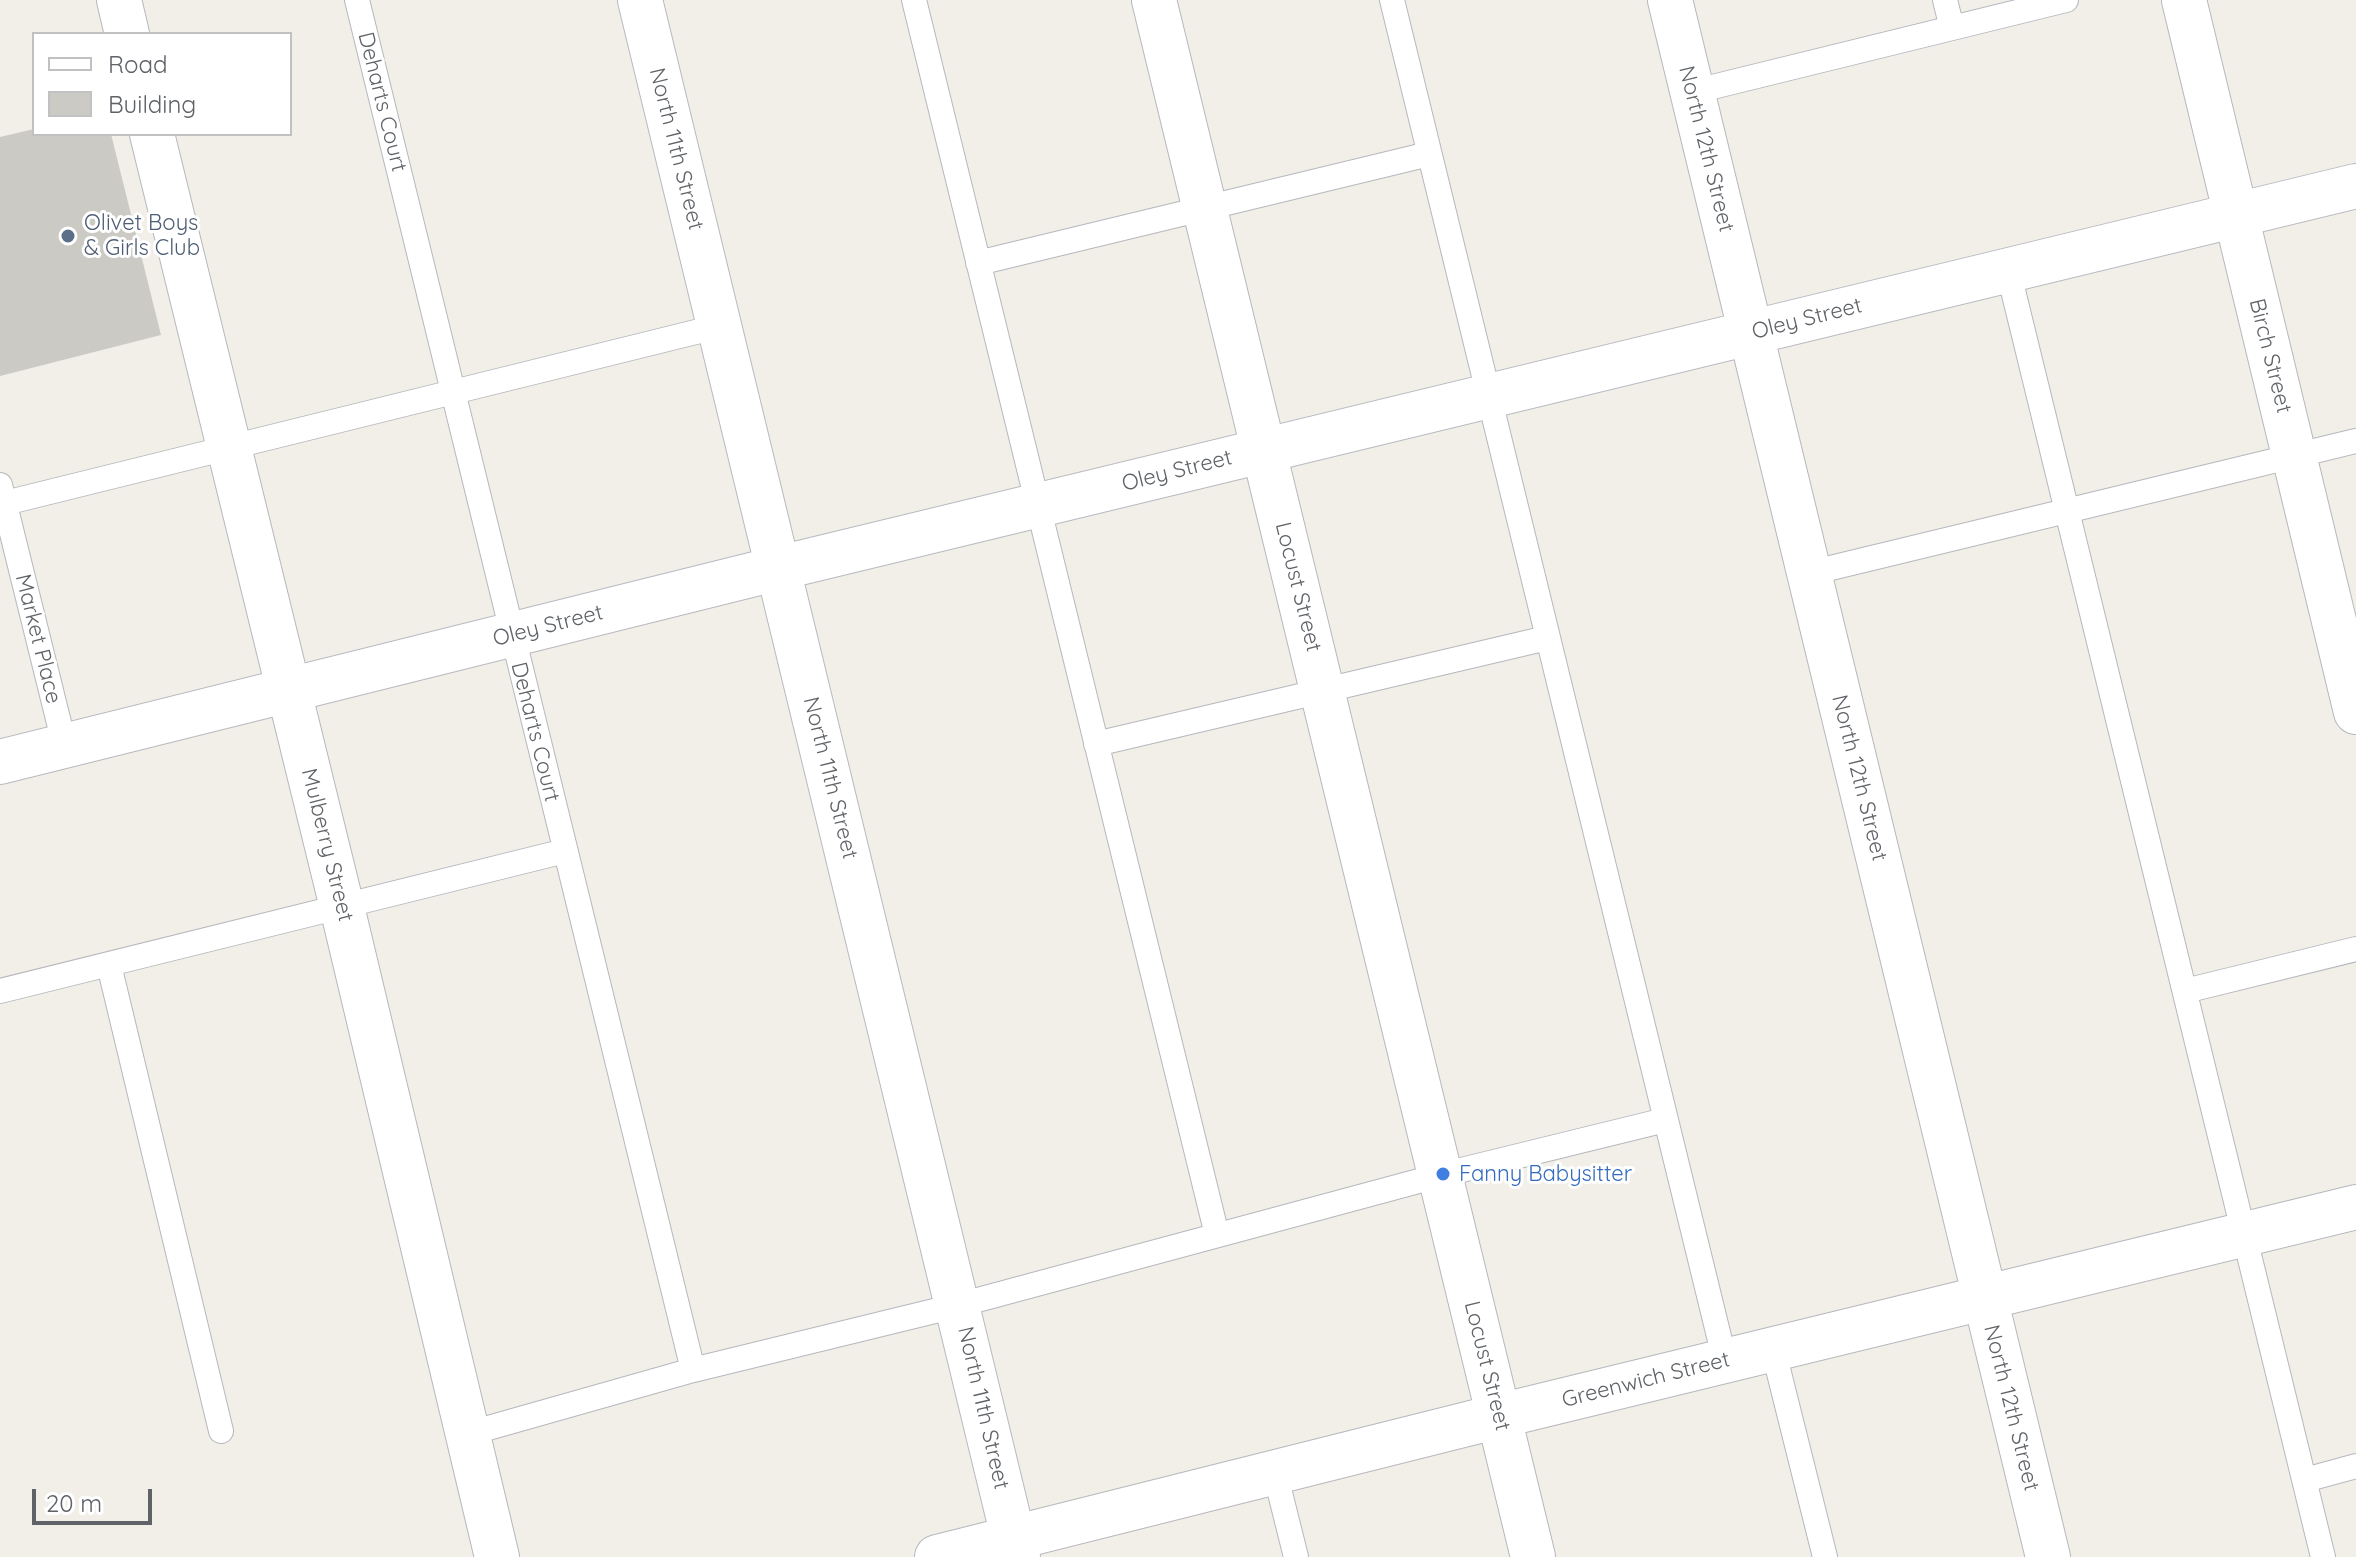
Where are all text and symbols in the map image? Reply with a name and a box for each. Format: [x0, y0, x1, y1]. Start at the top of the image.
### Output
street label: Deharts Court [352, 29, 412, 175]
legend [32, 32, 292, 136]
text: Road [108, 49, 168, 79]
street label: North 12th Street [1673, 63, 1739, 235]
street label: North 11th Street [643, 65, 709, 233]
text: Building [108, 89, 196, 119]
place label: Olivet Boys & Girls Club [84, 210, 200, 262]
marker: Olivet Boys & Girls Club [59, 227, 77, 245]
street label: Oley Street [1749, 293, 1865, 345]
street label: Birch Street [2243, 296, 2297, 416]
street label: Oley Street [1119, 445, 1235, 497]
street label: Locust Street [1269, 519, 1327, 655]
street label: Market Place [9, 572, 67, 706]
street label: Oley Street [490, 600, 606, 652]
street label: Deharts Court [505, 659, 565, 805]
street label: North 12th Street [1826, 692, 1892, 864]
street label: North 11th Street [797, 694, 863, 862]
street label: Mulberry Street [295, 766, 359, 924]
place label: Fanny Babysitter [1459, 1161, 1632, 1187]
marker: Fanny Babysitter [1434, 1165, 1452, 1183]
street label: Locust Street [1458, 1298, 1516, 1434]
street label: North 12th Street [1978, 1322, 2044, 1494]
street label: North 11th Street [951, 1324, 1015, 1492]
street label: Greenwich Street [1559, 1346, 1733, 1414]
scale bar [36, 1473, 156, 1523]
text: 20 m [46, 1488, 102, 1518]

